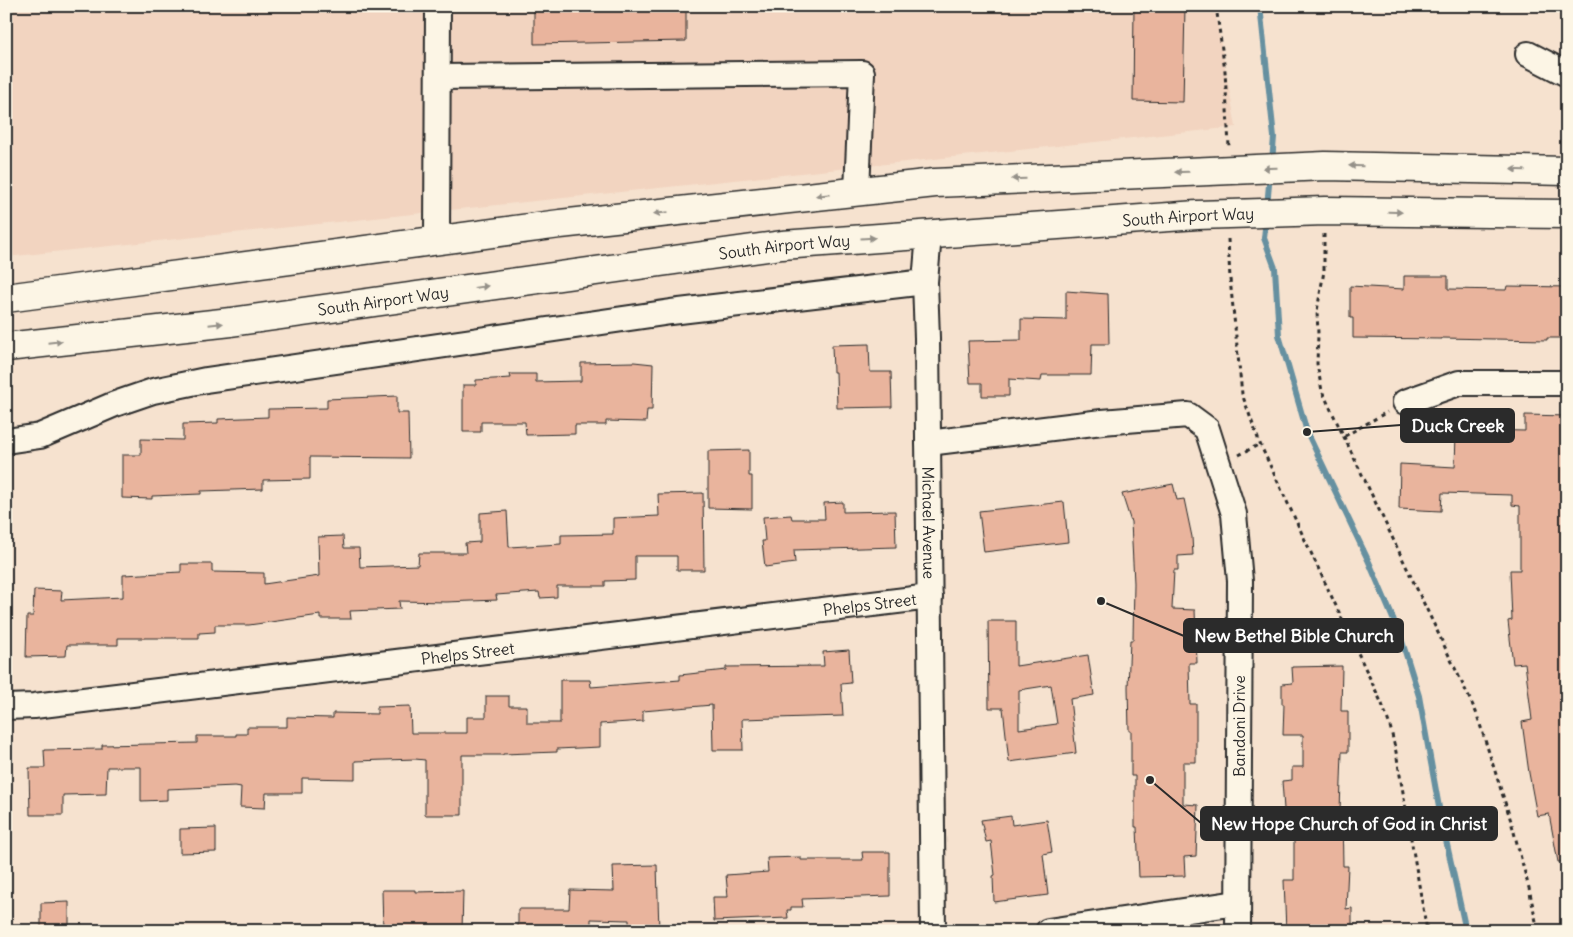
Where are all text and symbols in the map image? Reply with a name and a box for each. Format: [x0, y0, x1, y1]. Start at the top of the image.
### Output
one-way arrow [1347, 162, 1363, 170]
one-way arrow [1262, 165, 1278, 173]
one-way arrow [1510, 166, 1526, 174]
one-way arrow [1174, 168, 1190, 176]
one-way arrow [1011, 175, 1027, 183]
one-way arrow [814, 191, 830, 199]
street label: South Airport Way [1122, 203, 1255, 230]
one-way arrow [1387, 208, 1403, 216]
one-way arrow [653, 209, 669, 217]
street label: South Airport Way [717, 230, 851, 264]
one-way arrow [860, 234, 876, 242]
street label: South Airport Way [316, 282, 450, 320]
one-way arrow [474, 283, 490, 291]
one-way arrow [209, 320, 225, 328]
one-way arrow [47, 338, 63, 346]
callout: Duck Creek [1401, 409, 1514, 442]
text: Duck Creek [1412, 414, 1504, 437]
street label: Michael Avenue [918, 466, 939, 579]
street label: Phelps Street [822, 589, 918, 620]
callout: New Bethel Bible Church [1184, 619, 1403, 652]
text: New Bethel Bible Church [1194, 624, 1394, 647]
street label: Phelps Street [420, 638, 516, 669]
street label: Bandoni Drive [1229, 675, 1249, 777]
callout: New Hope Church of God in Christ [1201, 807, 1497, 840]
text: New Hope Church of God in Christ [1211, 812, 1488, 835]

